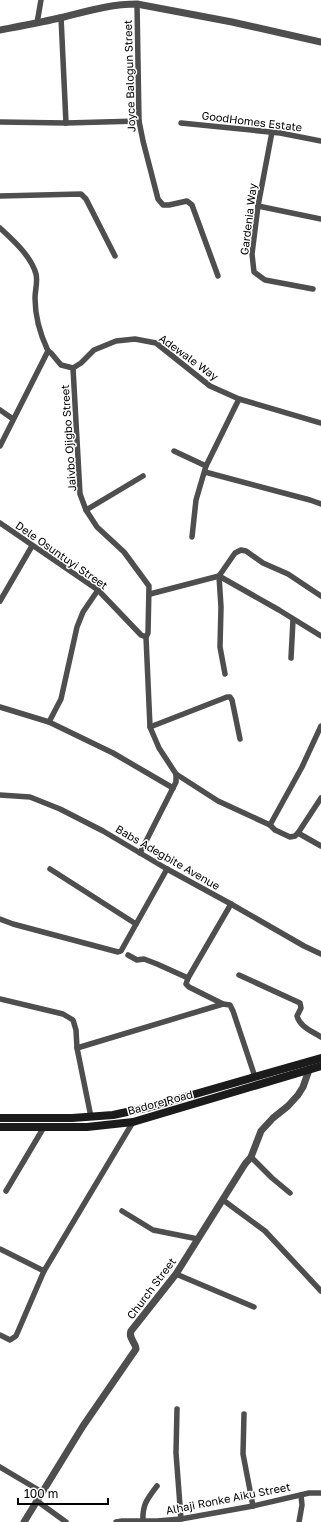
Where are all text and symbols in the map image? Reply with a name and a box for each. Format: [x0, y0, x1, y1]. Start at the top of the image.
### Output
street label: Joyce Balogun Street [121, 19, 137, 133]
street label: GoodHomes Estate [201, 108, 303, 134]
street label: Gardenia Way [237, 182, 259, 256]
street label: Adewale Way [157, 331, 221, 383]
street label: Jaivbo Ojigbo Street [58, 384, 78, 492]
street label: Dele Osuntuyi Street [13, 518, 111, 592]
street label: Babs Adegbite Avenue [114, 822, 222, 892]
street label: Badore Road [126, 1087, 194, 1117]
street label: Church Street [124, 1255, 178, 1321]
scale bar [18, 1480, 108, 1506]
street label: Alhaji Ronke Aiku Street [165, 1480, 291, 1516]
text: 100 m [24, 1486, 58, 1501]

